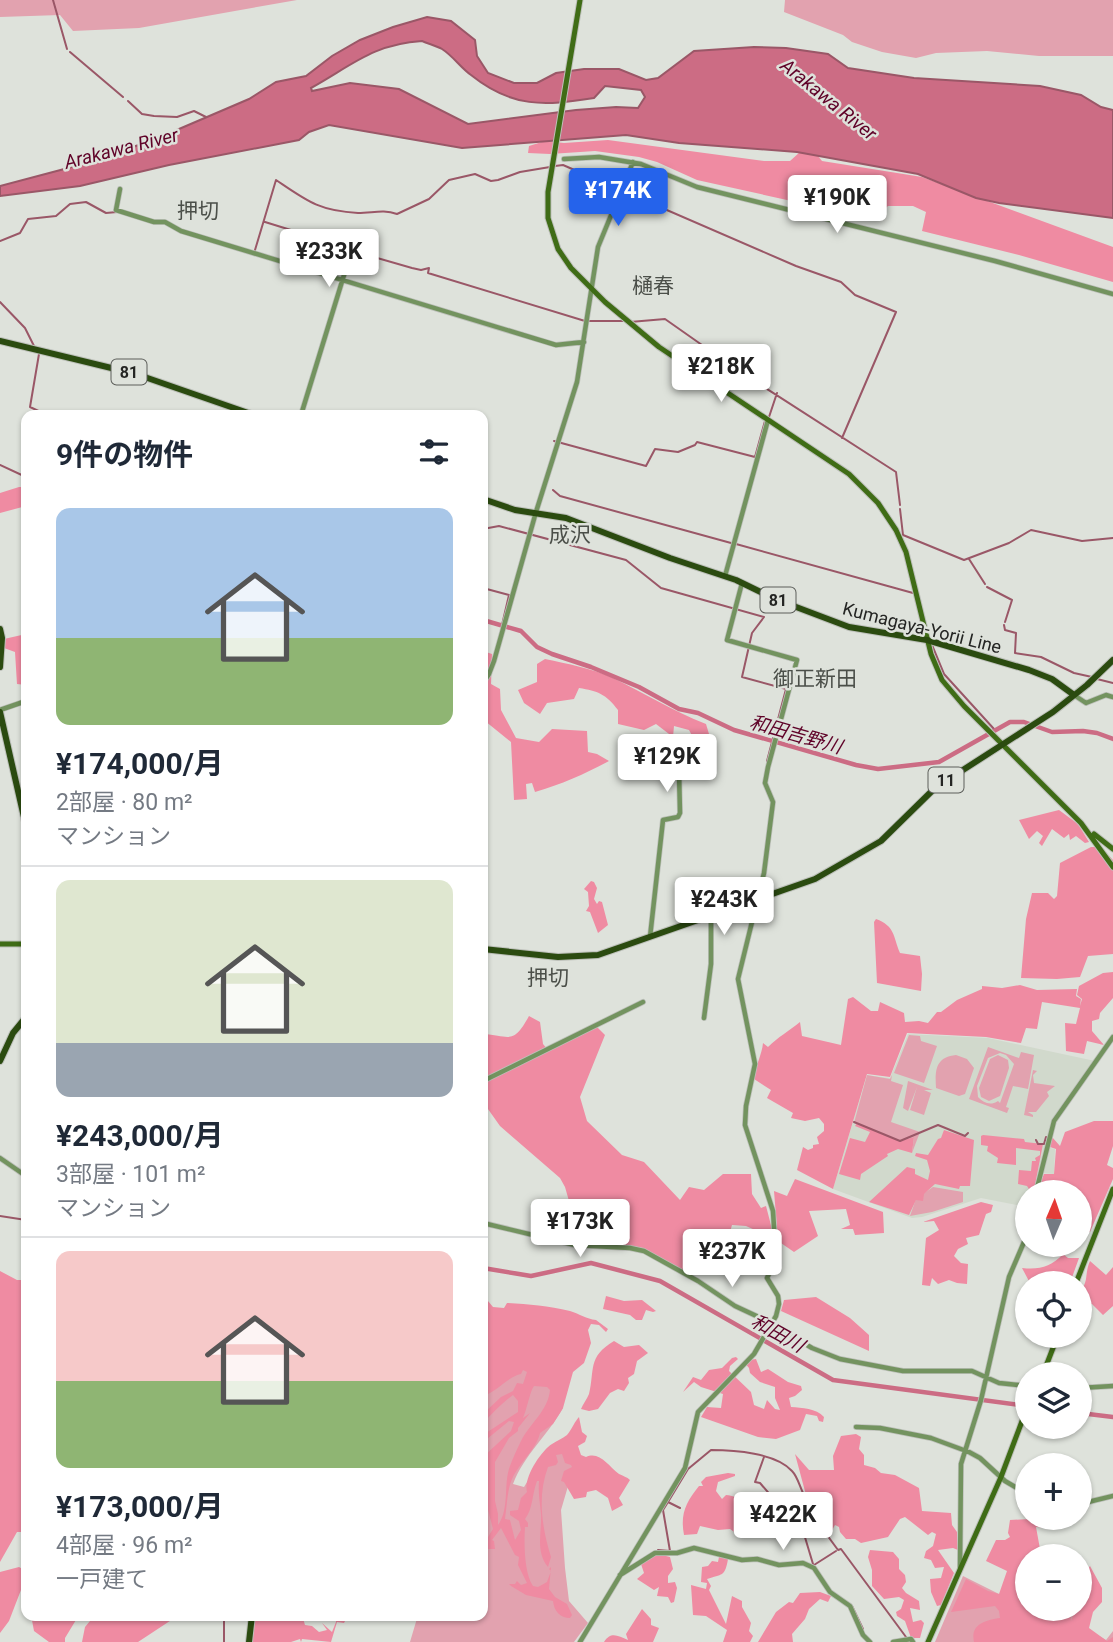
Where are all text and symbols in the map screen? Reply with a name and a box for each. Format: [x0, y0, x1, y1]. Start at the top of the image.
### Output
water label: Arakawa River [775, 53, 882, 145]
water label: Arakawa River [61, 123, 181, 174]
pin: ¥174K [569, 168, 667, 228]
pin: ¥190K [788, 176, 886, 235]
text: ¥174K [585, 177, 651, 204]
text: ¥190K [804, 184, 870, 211]
district label: 押切 [177, 199, 219, 223]
pin: ¥233K [280, 230, 378, 289]
text: ¥233K [296, 238, 362, 265]
district label: 樋春 [632, 274, 674, 298]
pin: ¥218K [672, 344, 770, 404]
text: ¥218K [688, 353, 754, 380]
road number: 81 [111, 360, 146, 384]
icon: filters [415, 433, 453, 471]
text: 9件の物件 [56, 437, 193, 472]
district label: 成沢 [549, 523, 591, 547]
icon: home [192, 554, 318, 680]
road number: 81 [760, 587, 796, 612]
street label: Kumagaya-Yorii Line [841, 598, 1004, 657]
district label: 御正新田 [773, 667, 857, 691]
water label: 和田吉野川 [747, 710, 847, 759]
pin: ¥129K [618, 734, 716, 794]
text: ¥129K [634, 743, 700, 770]
text: ¥174,000/月 [56, 746, 224, 781]
road number: 11 [928, 768, 964, 792]
text: 2部屋 · 80 m² [56, 789, 193, 816]
text: マンション [56, 823, 171, 850]
pin: ¥243K [675, 878, 773, 937]
text: ¥243K [691, 886, 757, 913]
icon: home [192, 926, 318, 1052]
district label: 押切 [527, 966, 569, 990]
text: ¥243,000/月 [56, 1118, 224, 1153]
text: 3部屋 · 101 m² [56, 1161, 205, 1188]
north arrow [1015, 1180, 1092, 1256]
map controls [1015, 1180, 1092, 1621]
text: マンション [56, 1195, 171, 1222]
pin: ¥173K [531, 1200, 629, 1259]
text: ¥173K [547, 1208, 613, 1235]
pin: ¥237K [683, 1230, 781, 1289]
text: ¥237K [699, 1238, 765, 1265]
button: locate [1015, 1271, 1092, 1348]
icon: home [192, 1297, 318, 1423]
water label: 和田川 [747, 1310, 810, 1358]
button: layers [1015, 1362, 1092, 1439]
button: + [1015, 1453, 1092, 1530]
text: ¥173,000/月 [56, 1489, 224, 1524]
pin: ¥422K [734, 1492, 832, 1552]
text: ¥422K [750, 1501, 816, 1528]
text: 4部屋 · 96 m² [56, 1532, 193, 1559]
button: − [1015, 1544, 1092, 1621]
text: 一戸建て [56, 1566, 148, 1593]

